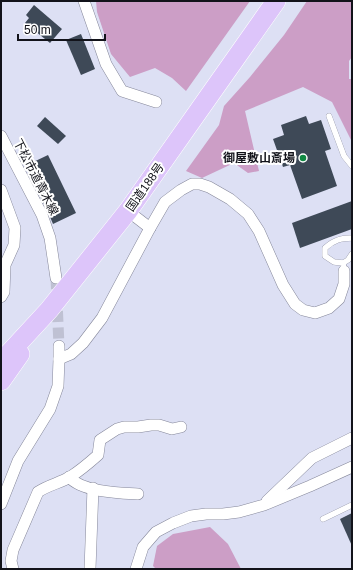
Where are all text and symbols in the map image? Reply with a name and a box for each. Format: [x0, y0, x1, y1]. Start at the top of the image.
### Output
scale bar [18, 16, 105, 42]
text: 50 m [24, 23, 51, 37]
street label: 下松市道青木線 [11, 136, 61, 218]
place label: 御屋敷山斎場 [223, 151, 295, 165]
marker: 御屋敷山斎場 [298, 153, 308, 163]
street label: 国道188号 [123, 160, 167, 214]

